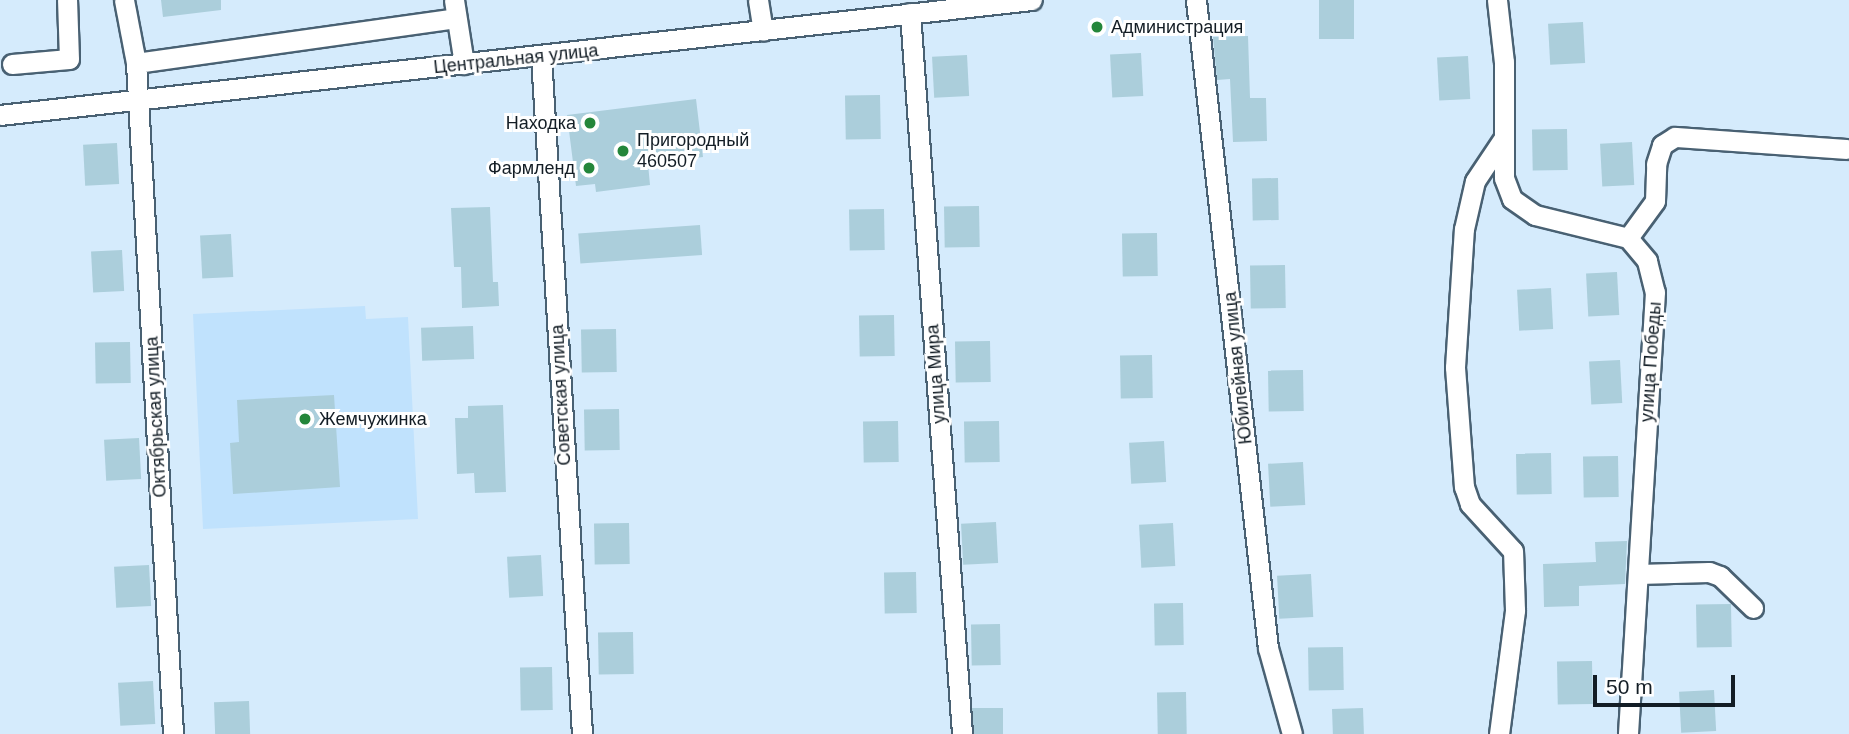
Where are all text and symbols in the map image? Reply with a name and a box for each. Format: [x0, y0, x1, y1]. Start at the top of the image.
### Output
place label: Администрация [1111, 16, 1243, 38]
marker: Администрация [1089, 19, 1105, 35]
street label: Центральная улица [433, 40, 599, 78]
place label: Находка [506, 112, 576, 134]
marker: Находка [582, 115, 598, 131]
place label: Пригородный 460507 [637, 130, 749, 172]
marker: Пригородный 460507 [615, 143, 631, 159]
place label: Фармленд [488, 157, 575, 179]
marker: Фармленд [581, 160, 597, 176]
street label: Юбилейная улица [1219, 291, 1257, 445]
street label: улица Победы [1636, 301, 1666, 423]
street label: Советская улица [547, 324, 575, 466]
street label: улица Мира [922, 324, 950, 424]
street label: Октябрьская улица [141, 336, 171, 498]
place label: Жемчужинка [319, 408, 427, 430]
marker: Жемчужинка [297, 411, 313, 427]
scale bar [1597, 660, 1739, 704]
text: 50 m [1606, 675, 1653, 698]

